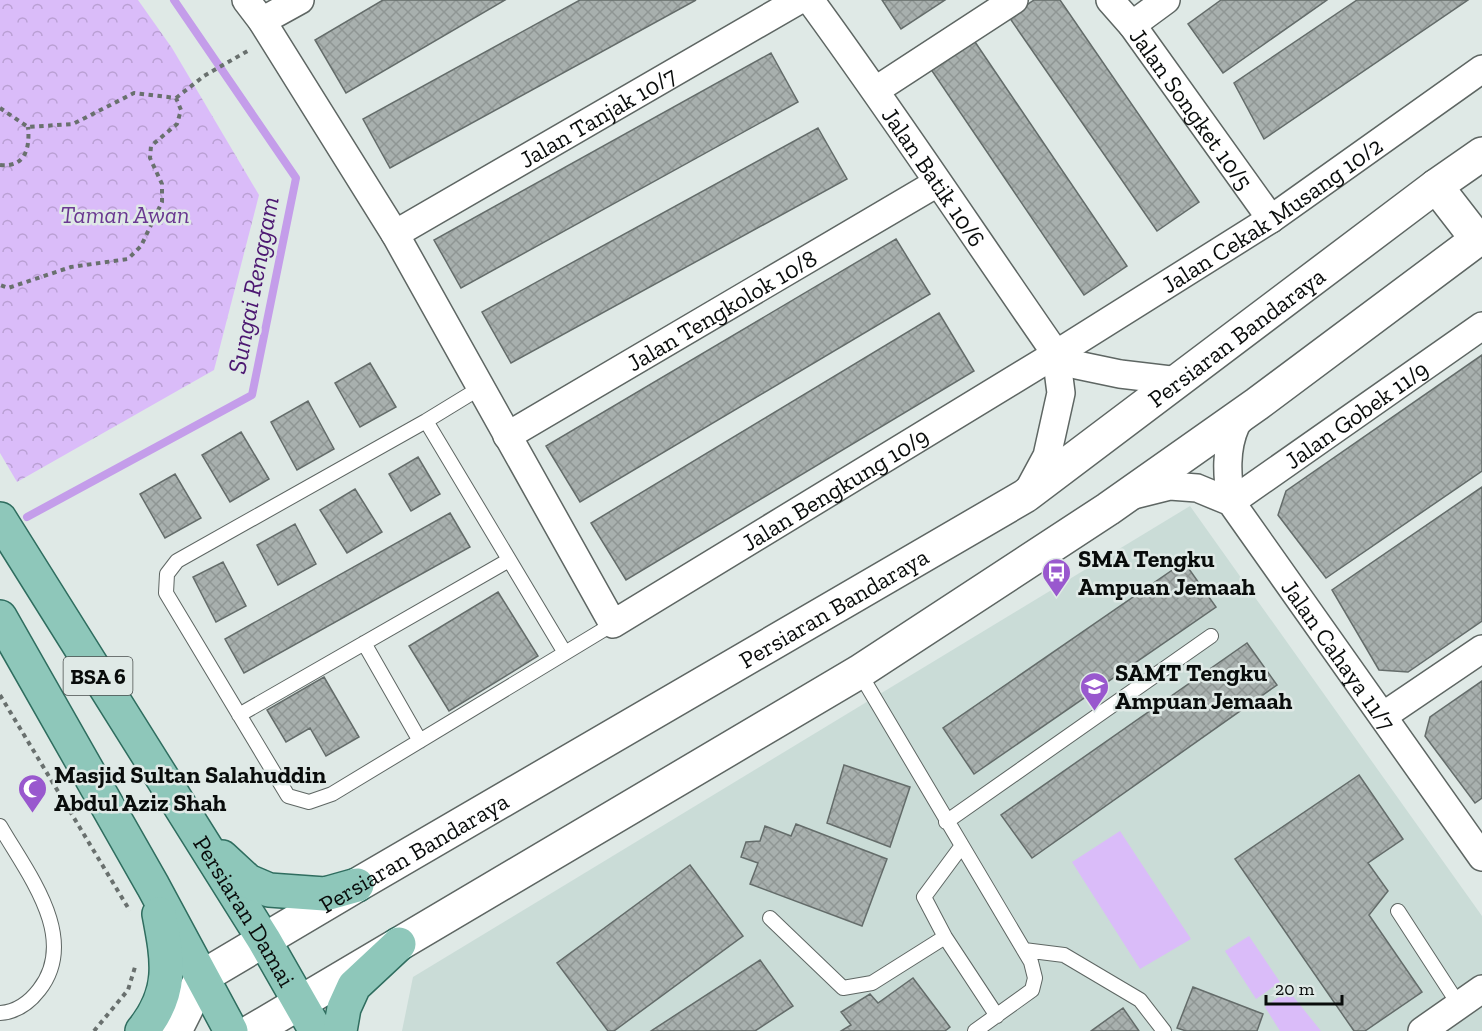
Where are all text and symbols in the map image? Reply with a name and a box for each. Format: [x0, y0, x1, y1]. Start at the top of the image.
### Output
street label: Jalan Songket 10/5 [1124, 22, 1259, 195]
street label: Jalan Tanjak 10/7 [514, 60, 681, 173]
street label: Jalan Batik 10/6 [876, 101, 992, 252]
street label: Jalan Cekak Musang 10/2 [1156, 130, 1388, 299]
water label: Sungai Renggam [220, 194, 286, 376]
park label: Taman Awan [60, 200, 190, 229]
street label: Jalan Tengkolok 10/8 [621, 243, 822, 377]
street label: Persiaran Bandaraya [1142, 261, 1331, 413]
street label: Jalan Gobek 11/9 [1279, 354, 1434, 475]
street label: Jalan Bengkung 10/9 [736, 421, 933, 557]
street label: Persiaran Bandaraya [734, 541, 934, 674]
place label: SMA Tengku Ampuan Jemaah [1078, 544, 1256, 601]
bus stop icon: SMA Tengku Ampuan Jemaah [1041, 556, 1073, 598]
street label: Jalan Cahaya 11/7 [1276, 574, 1402, 736]
road number: BSA 6 [63, 657, 132, 695]
place label: SAMT Tengku Ampuan Jemaah [1115, 658, 1293, 715]
school or university icon: SAMT Tengku Ampuan Jemaah [1078, 670, 1110, 712]
place label: Masjid Sultan Salahuddin Abdul Aziz Shah [54, 760, 326, 817]
mosque icon: Masjid Sultan Salahuddin Abdul Aziz Shah [17, 772, 49, 814]
street label: Persiaran Bandaraya [314, 786, 514, 919]
street label: Persiaran Damai [188, 830, 302, 992]
scale bar [1266, 968, 1342, 1006]
text: 20 m [1275, 978, 1315, 1000]

